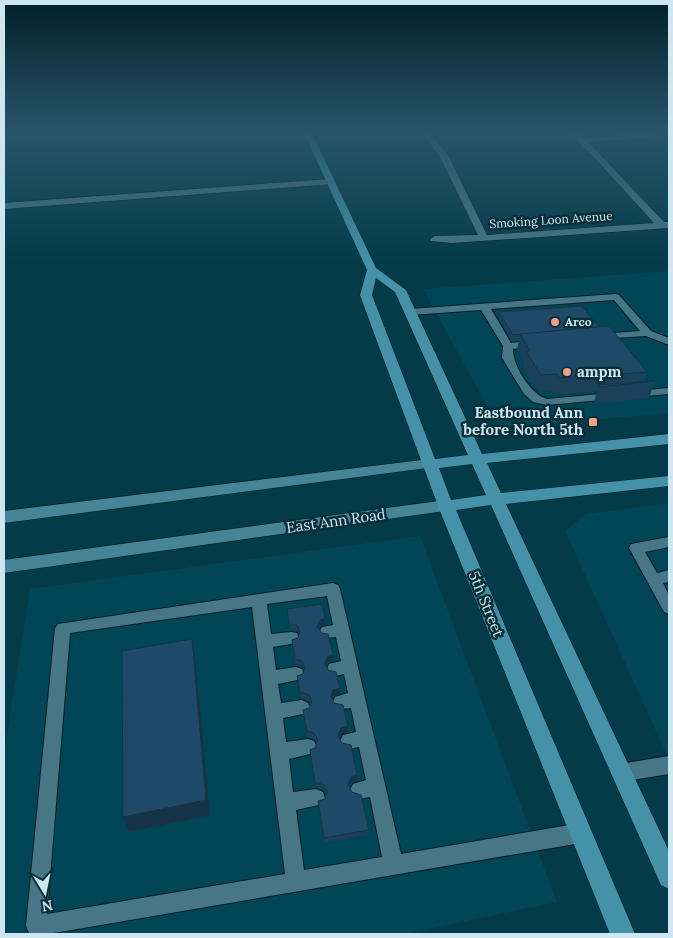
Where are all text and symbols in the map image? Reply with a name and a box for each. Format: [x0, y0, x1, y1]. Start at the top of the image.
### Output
street label: Smoking Loon Avenue [489, 208, 614, 231]
place label: Arco [565, 314, 592, 329]
marker: Arco [549, 316, 561, 328]
place label: ampm [577, 362, 622, 381]
marker: ampm [561, 366, 573, 378]
place label: Eastbound Ann before North 5th [462, 403, 584, 439]
marker: Eastbound Ann before North 5th [587, 416, 599, 428]
street label: East Ann Road [285, 504, 387, 537]
street label: 5th Street [465, 568, 508, 640]
north arrow [20, 868, 70, 918]
text: N [40, 896, 54, 916]

